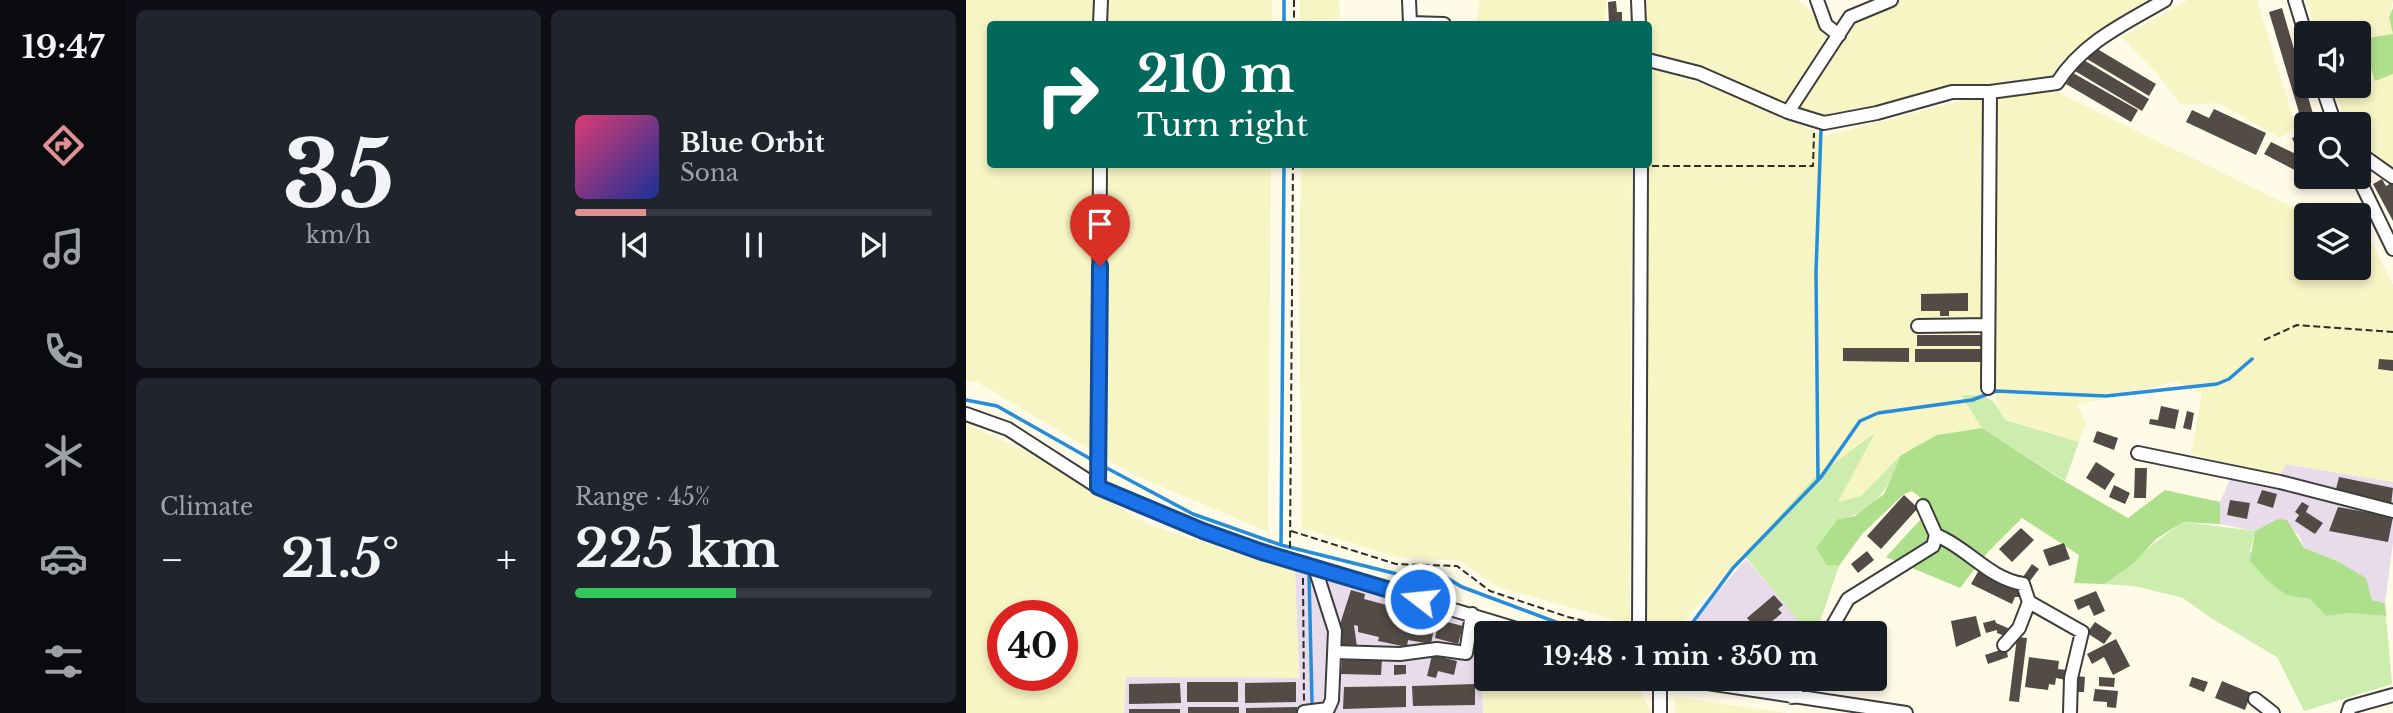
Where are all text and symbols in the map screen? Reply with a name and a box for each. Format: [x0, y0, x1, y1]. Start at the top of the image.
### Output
map controls [2294, 21, 2371, 280]
button: sound [2294, 21, 2371, 98]
text: 19:47 [22, 27, 104, 67]
text: 210 m [1137, 44, 1295, 105]
icon: right [1022, 49, 1113, 140]
text: Turn right [1137, 105, 1308, 145]
button: search [2294, 112, 2371, 189]
text: 35 [282, 119, 395, 232]
icon: directions [39, 121, 88, 170]
text: Blue Orbit [680, 127, 825, 159]
text: Sona [680, 159, 738, 187]
pin [1070, 194, 1130, 266]
button: layers [2294, 203, 2371, 280]
icon: arrive [1081, 205, 1119, 243]
text: km/h [306, 221, 371, 249]
icon: music [39, 224, 88, 273]
icon: previous [616, 226, 654, 264]
icon: pause [735, 226, 773, 264]
icon: next [854, 226, 892, 264]
icon: phone [39, 327, 88, 376]
icon: climate [39, 431, 88, 480]
text: Range · 45% [575, 483, 710, 511]
text: Climate [160, 493, 253, 521]
text: 225 km [575, 517, 780, 581]
text: 21.5° [281, 527, 399, 591]
icon: car [39, 534, 88, 583]
text: − [160, 536, 184, 583]
text: + [496, 536, 517, 583]
position arrow [1383, 562, 1457, 636]
speed limit sign: 40 [987, 600, 1078, 691]
icon: filters [39, 637, 88, 686]
text: 19:48 · 1 min · 350 m [1543, 640, 1818, 672]

